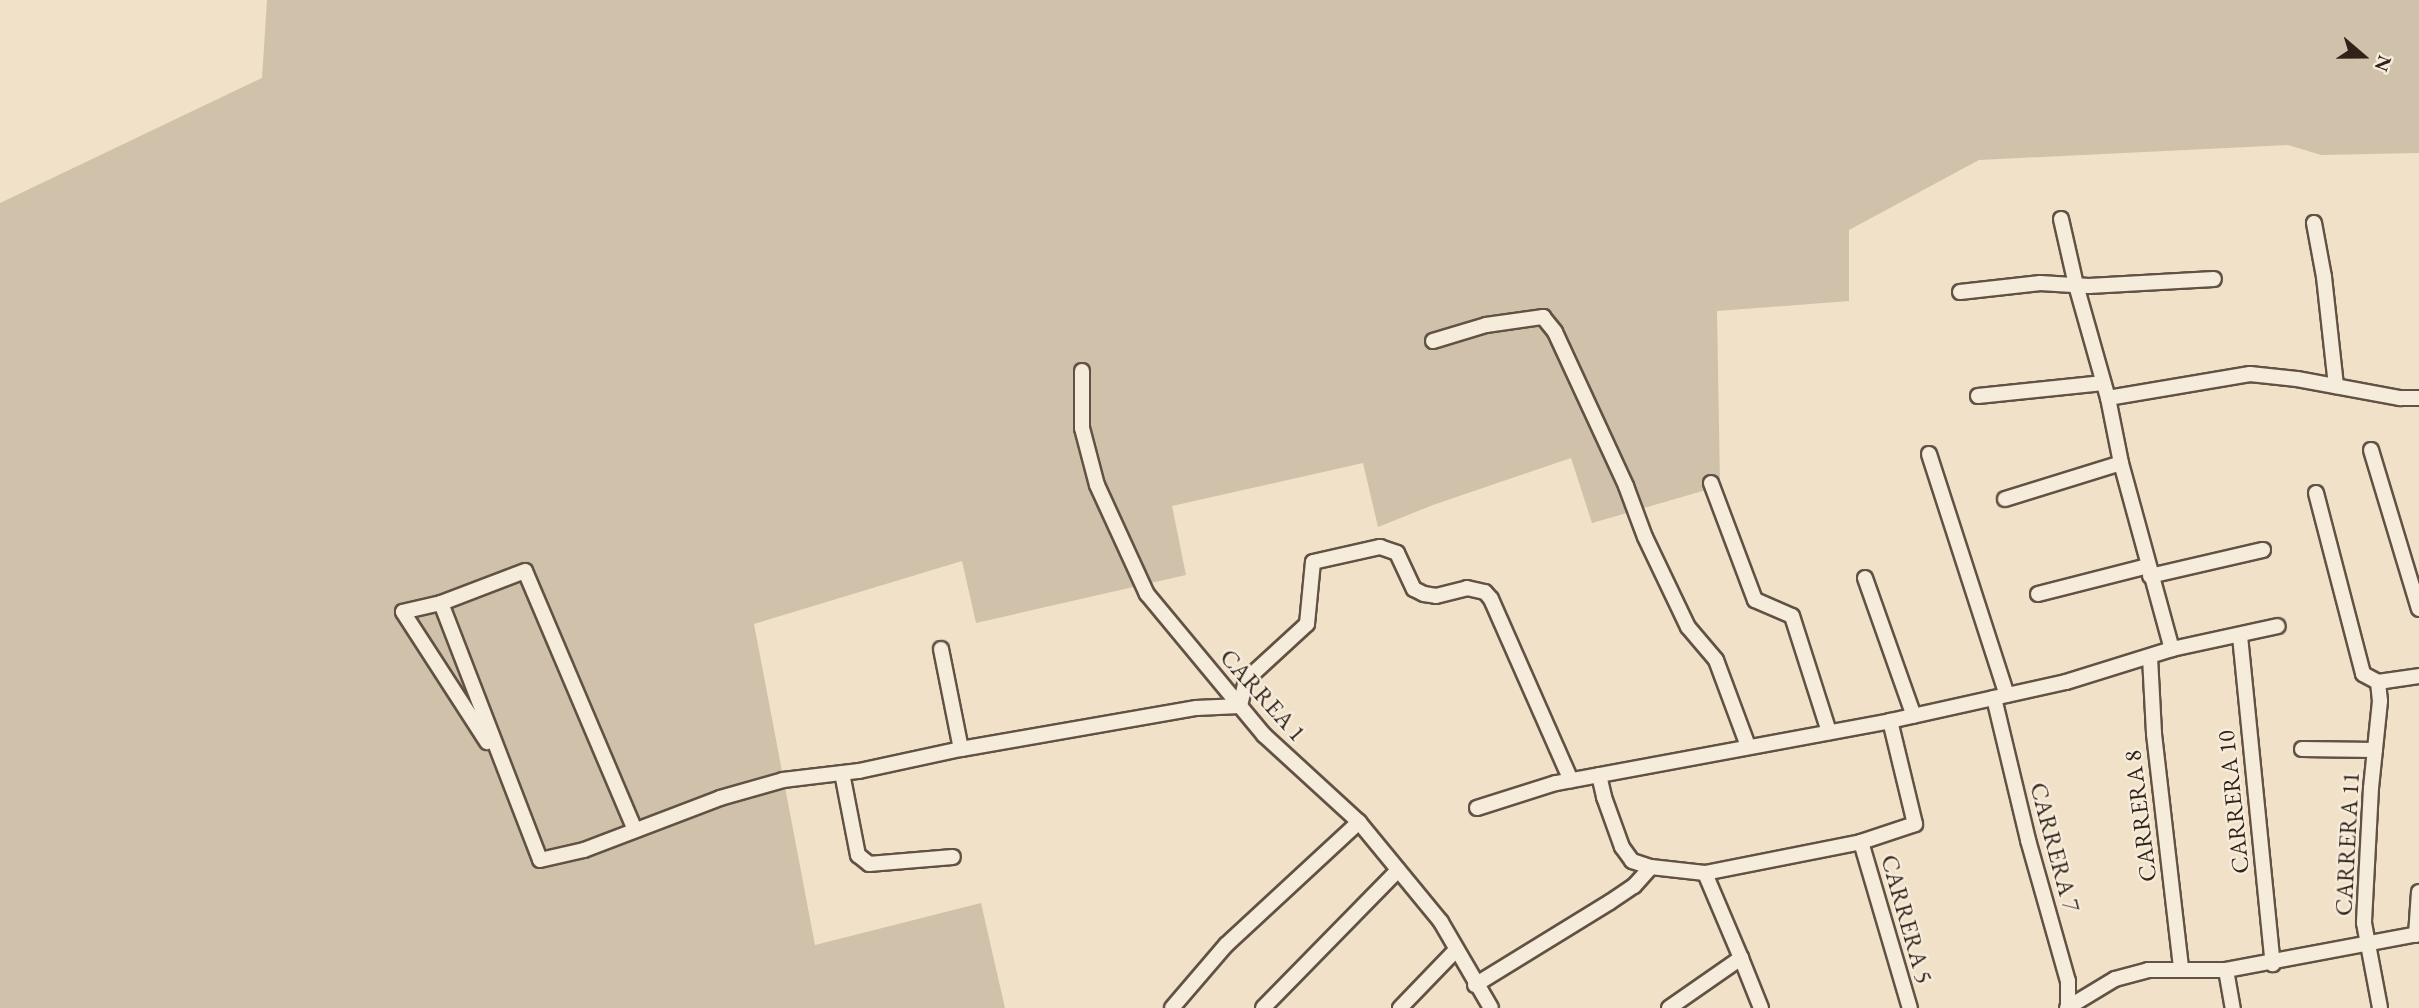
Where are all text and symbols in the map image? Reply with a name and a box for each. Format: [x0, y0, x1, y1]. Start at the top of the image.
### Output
north arrow [2328, 21, 2398, 91]
text: N [2369, 52, 2398, 75]
street label: CARREA 1 [1214, 643, 1312, 747]
street label: CARRERA 10 [2211, 729, 2255, 875]
street label: CARRERA 8 [2118, 749, 2162, 883]
street label: CARRERA 11 [2329, 771, 2365, 917]
street label: CARRERA 7 [2024, 779, 2086, 915]
street label: CARRERA 5 [1875, 851, 1939, 987]

